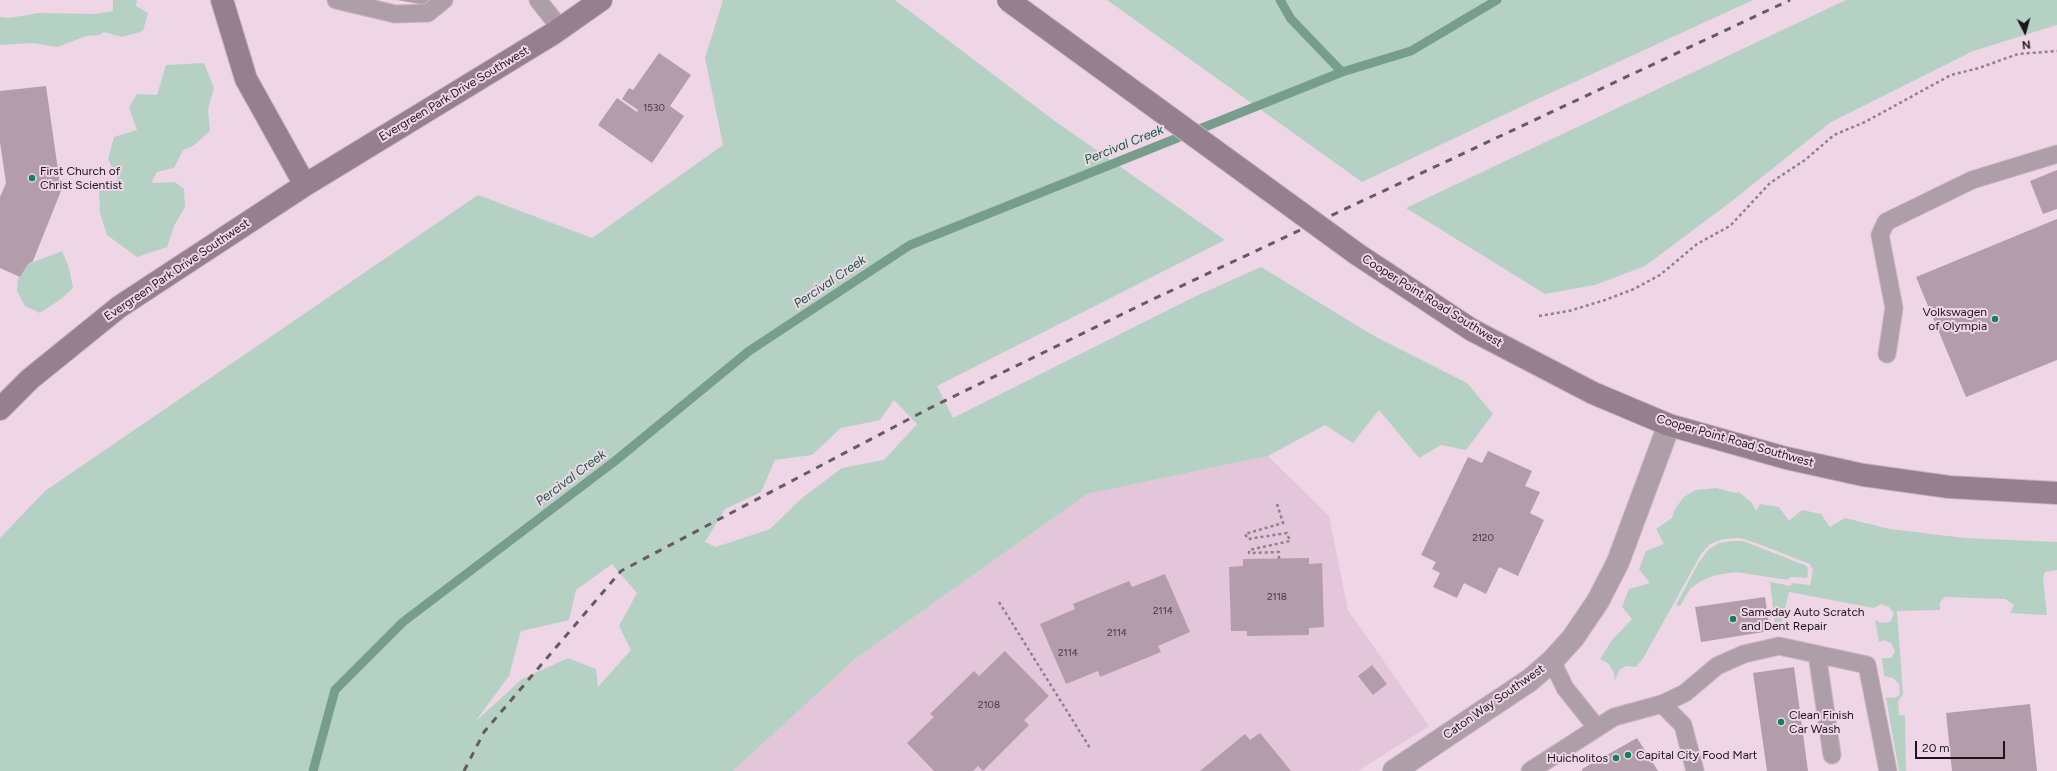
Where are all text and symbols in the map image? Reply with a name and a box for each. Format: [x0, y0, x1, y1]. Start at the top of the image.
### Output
north arrow [2005, 12, 2045, 52]
text: N [2021, 38, 2031, 51]
street label: Evergreen Park Drive Southwest [376, 43, 532, 145]
house number: 1530 [643, 102, 665, 114]
water label: Percival Creek [1082, 122, 1166, 168]
place label: First Church of Christ Scientist [40, 164, 123, 192]
marker: First Church of Christ Scientist [27, 173, 37, 183]
street label: Evergreen Park Drive Southwest [102, 216, 252, 324]
water label: Percival Creek [791, 252, 869, 312]
street label: Cooper Point Road Southwest [1359, 252, 1505, 350]
place label: Volkswagen of Olympia [1922, 305, 1987, 333]
marker: Volkswagen of Olympia [1990, 314, 2000, 324]
street label: Cooper Point Road Southwest [1655, 412, 1815, 470]
water label: Percival Creek [533, 447, 609, 509]
house number: 2120 [1472, 532, 1494, 544]
house number: 2118 [1267, 591, 1287, 603]
house number: 2114 [1153, 605, 1173, 617]
place label: Sameday Auto Scratch and Dent Repair [1741, 605, 1865, 633]
marker: Sameday Auto Scratch and Dent Repair [1728, 614, 1738, 624]
house number: 2114 [1107, 627, 1127, 639]
house number: 2114 [1058, 647, 1078, 659]
street label: Caton Way Southwest [1441, 662, 1547, 742]
house number: 2108 [978, 699, 1000, 711]
place label: Clean Finish Car Wash [1789, 708, 1854, 736]
marker: Clean Finish Car Wash [1776, 717, 1786, 727]
scale bar [1917, 733, 2007, 759]
text: 20 m [1922, 741, 1950, 755]
place label: Capital City Food Mart [1636, 748, 1757, 762]
marker: Capital City Food Mart [1623, 750, 1633, 760]
place label: Huicholitos [1547, 751, 1608, 765]
marker: Huicholitos [1611, 753, 1621, 763]

